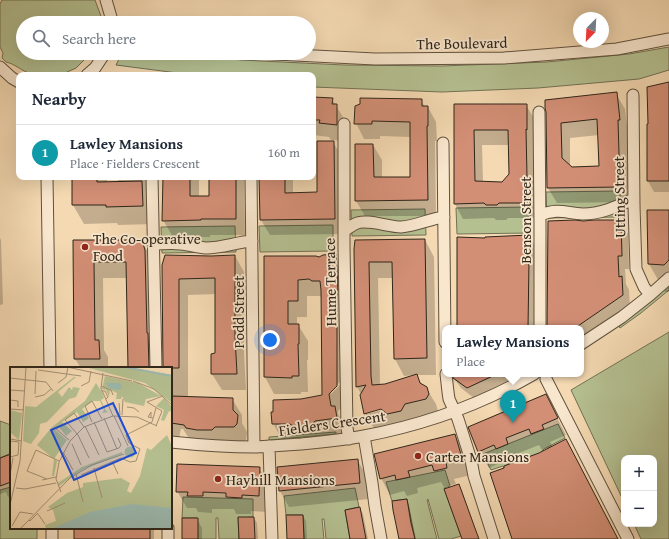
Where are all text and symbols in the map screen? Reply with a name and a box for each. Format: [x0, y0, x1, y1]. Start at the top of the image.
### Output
north arrow [573, 12, 609, 48]
search box [16, 16, 316, 60]
icon: search [30, 27, 52, 49]
text: Search here [62, 28, 136, 49]
street label: The Boulevard [416, 32, 508, 54]
text: Nearby [32, 86, 86, 111]
text: Lawley Mansions [70, 133, 183, 154]
text: 1 [42, 143, 48, 162]
text: 160 m [268, 143, 300, 162]
text: Place · Fielders Crescent [70, 154, 200, 173]
street label: Utting Street [608, 155, 630, 238]
street label: Benson Street [515, 176, 536, 264]
place label: The Co-operative Food [93, 228, 201, 266]
street label: Hume Terrace [319, 238, 341, 326]
marker: The Co-operative Food [80, 242, 90, 252]
street label: Podd Street [228, 275, 249, 348]
popup [442, 325, 584, 377]
your location [260, 330, 280, 350]
text: Lawley Mansions [457, 331, 569, 352]
text: Place [457, 352, 485, 371]
inset map [10, 367, 172, 529]
pin: 1 [500, 390, 526, 423]
street label: Fielders Crescent [277, 405, 388, 441]
place label: Carter Mansions [426, 446, 529, 467]
marker: Carter Mansions [413, 451, 423, 461]
map controls [621, 455, 657, 527]
button: + [621, 455, 657, 491]
place label: Hayhill Mansions [226, 469, 335, 490]
marker: Hayhill Mansions [213, 474, 223, 484]
button: − [621, 491, 657, 527]

